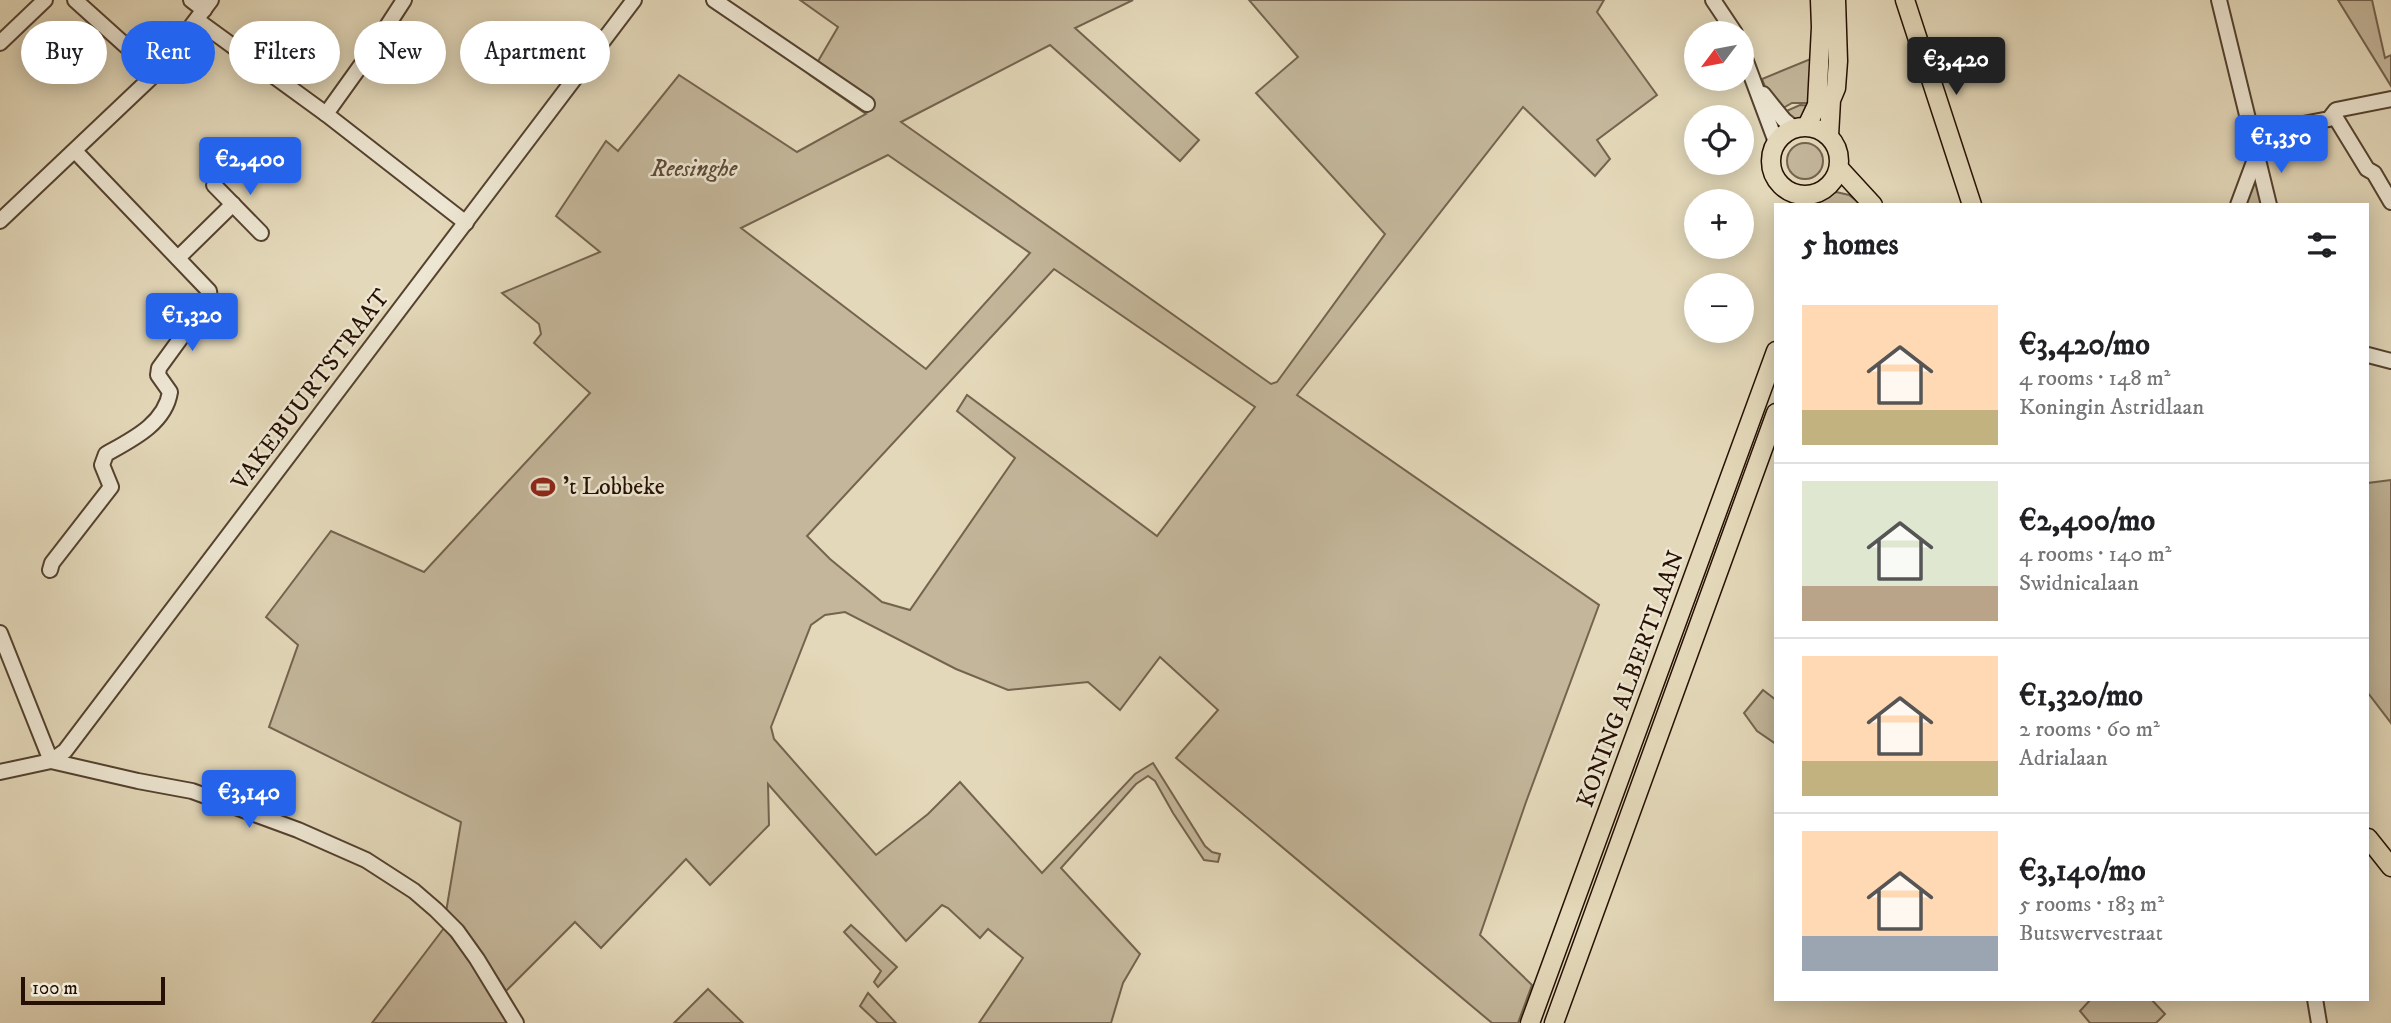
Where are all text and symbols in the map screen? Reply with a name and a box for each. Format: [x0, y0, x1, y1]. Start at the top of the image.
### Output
chip: Buy [21, 21, 107, 84]
chip: Rent [121, 21, 215, 84]
chip: Filters [229, 21, 340, 84]
chip: New [354, 21, 446, 84]
chip: Apartment [460, 21, 610, 84]
north arrow [1684, 21, 1754, 91]
map controls [1684, 21, 1754, 343]
pin: €3,420 [1899, 38, 2013, 97]
text: €3,420 [1923, 45, 1989, 74]
button: locate [1684, 105, 1754, 175]
pin: €1,350 [2224, 116, 2338, 175]
text: €1,350 [2251, 123, 2311, 152]
pin: €2,400 [193, 138, 307, 197]
text: €2,400 [215, 145, 285, 174]
park label: Reesinghe [650, 154, 738, 184]
button: + [1684, 189, 1754, 259]
icon: filters [2303, 226, 2341, 264]
text: 5 homes [1802, 227, 1898, 264]
button: − [1684, 273, 1754, 343]
street label: VAKEBUURTSTRAAT [225, 283, 397, 497]
pin: €1,320 [135, 294, 249, 353]
text: €1,320 [162, 301, 222, 330]
text: €3,420/mo [2019, 327, 2150, 364]
icon: home [1858, 333, 1942, 417]
text: 4 rooms · 148 m² [2019, 364, 2171, 393]
text: Koningin Astridlaan [2019, 393, 2204, 422]
place label: 't Lobbeke [563, 472, 665, 502]
sports icon: 't Lobbeke [529, 473, 557, 501]
text: €2,400/mo [2019, 503, 2155, 540]
icon: home [1858, 509, 1942, 593]
text: 4 rooms · 140 m² [2019, 540, 2172, 569]
street label: KONING ALBERTLAAN [1571, 547, 1691, 811]
text: Swidnicalaan [2019, 569, 2139, 598]
text: €1,320/mo [2019, 678, 2143, 715]
icon: home [1858, 684, 1942, 768]
text: 2 rooms · 60 m² [2019, 715, 2160, 744]
text: Adrialaan [2019, 744, 2108, 773]
pin: €3,140 [192, 770, 306, 830]
text: €3,140 [218, 778, 280, 807]
text: €3,140/mo [2019, 853, 2145, 890]
icon: home [1858, 859, 1942, 943]
text: 5 rooms · 183 m² [2019, 890, 2164, 919]
text: Butswervestraat [2019, 919, 2163, 948]
scale bar [21, 974, 164, 1006]
text: 100 m [32, 977, 78, 1000]

